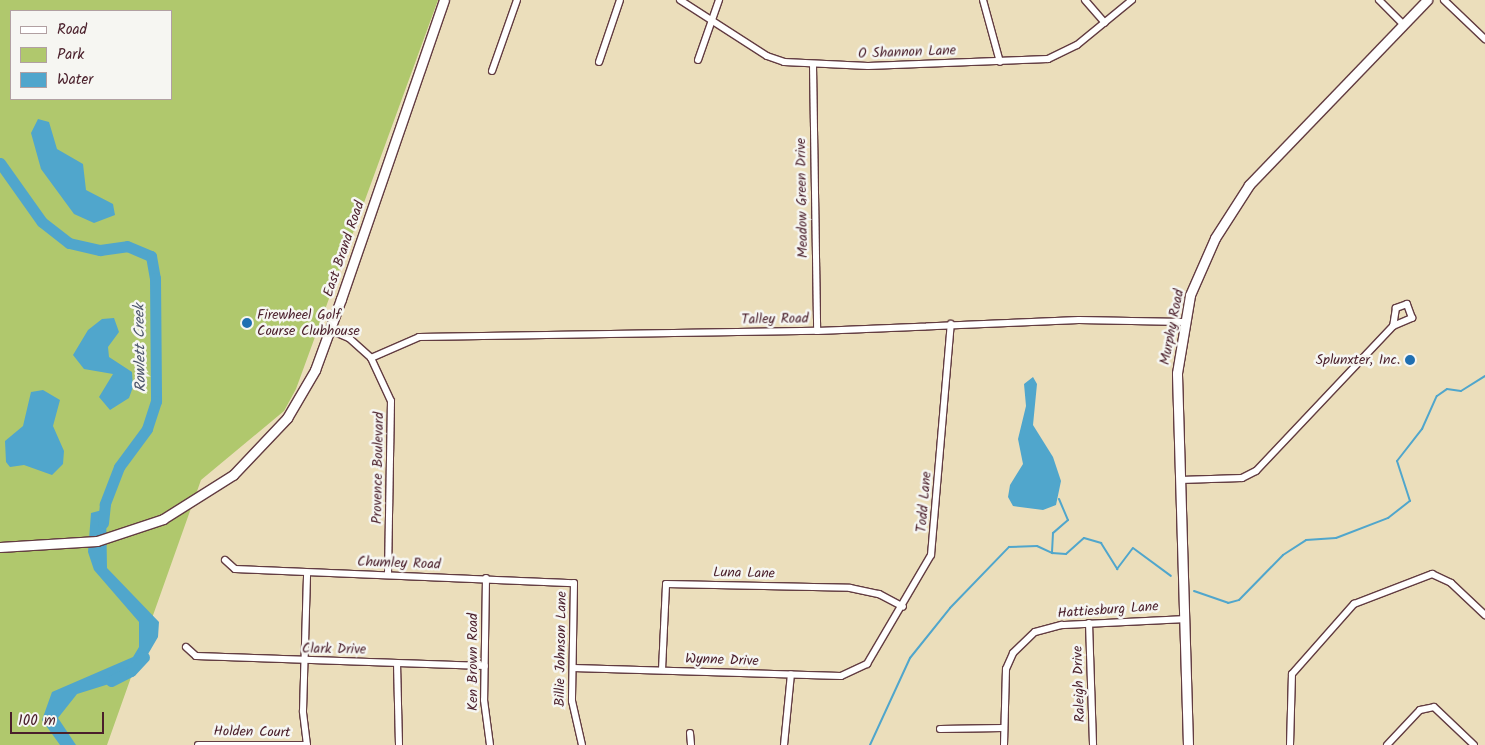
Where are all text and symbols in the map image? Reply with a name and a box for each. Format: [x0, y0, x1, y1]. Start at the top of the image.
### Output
legend [10, 10, 172, 100]
text: Road [57, 18, 87, 42]
street label: O Shannon Lane [858, 42, 956, 62]
text: Park [57, 43, 84, 67]
text: Water [57, 68, 93, 92]
street label: Meadow Green Drive [793, 138, 811, 258]
street label: East Brand Road [320, 199, 368, 299]
street label: Murphy Road [1156, 288, 1188, 366]
water label: Rowlett Creek [131, 304, 151, 392]
place label: Firewheel Golf Course Clubhouse [257, 307, 360, 340]
street label: Talley Road [741, 310, 809, 328]
marker: Firewheel Golf Course Clubhouse [241, 317, 253, 329]
place label: Splunxter, Inc. [1316, 352, 1400, 368]
marker: Splunxter, Inc. [1404, 354, 1416, 366]
street label: Provence Boulevard [369, 412, 387, 524]
street label: Todd Lane [913, 471, 935, 533]
street label: Chumley Road [357, 553, 441, 573]
street label: Luna Lane [713, 564, 775, 582]
street label: Billie Johnson Lane [552, 591, 570, 707]
street label: Hattiesburg Lane [1057, 598, 1159, 622]
street label: Ken Brown Road [465, 613, 481, 711]
street label: Clark Drive [302, 640, 366, 658]
street label: Raleigh Drive [1069, 645, 1089, 723]
street label: Wynne Drive [685, 650, 759, 670]
scale bar [12, 702, 106, 734]
text: 100 m [18, 709, 56, 733]
street label: Holden Court [213, 723, 291, 741]

